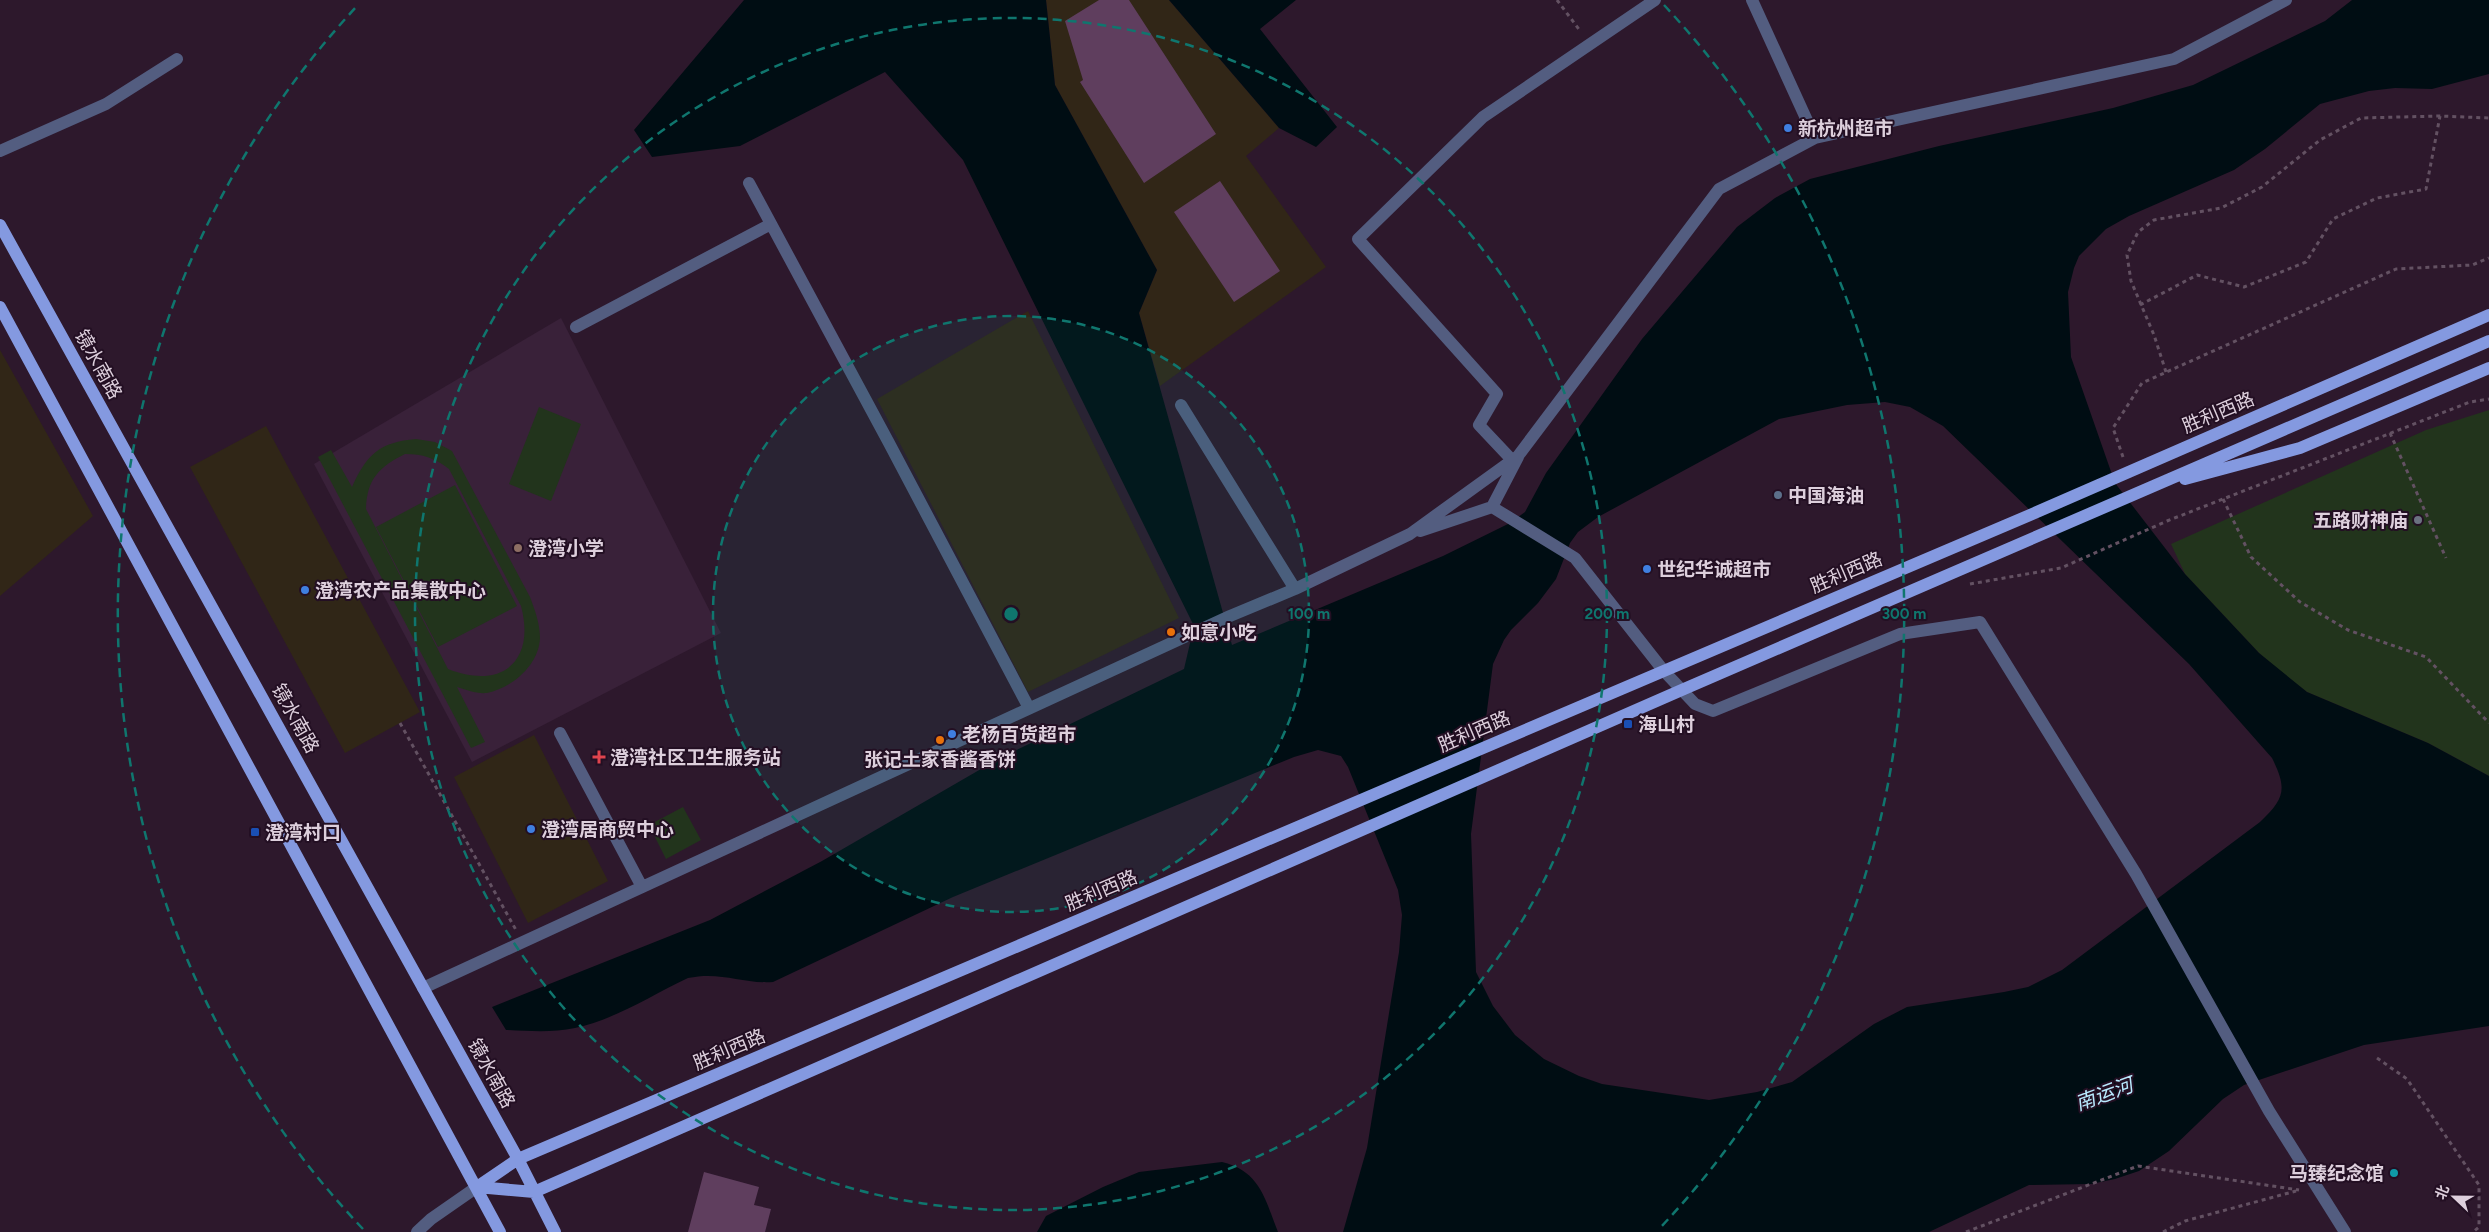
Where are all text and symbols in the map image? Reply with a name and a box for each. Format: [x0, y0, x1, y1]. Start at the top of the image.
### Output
place label: 新杭州超市 [1798, 117, 1893, 140]
marker: 新杭州超市 [1782, 122, 1794, 134]
street label: 镜水南路 [70, 325, 127, 403]
street label: 胜利西路 [2179, 387, 2258, 438]
place label: 中国海油 [1788, 484, 1864, 507]
marker: 中国海油 [1772, 489, 1784, 501]
place label: 五路财神庙 [2313, 509, 2408, 532]
marker: 五路财神庙 [2412, 514, 2424, 526]
place label: 澄湾小学 [528, 537, 604, 560]
marker: 澄湾小学 [512, 542, 524, 554]
street label: 胜利西路 [1807, 547, 1886, 598]
place label: 世纪华诚超市 [1657, 558, 1771, 581]
marker: 世纪华诚超市 [1641, 563, 1653, 575]
place label: 澄湾农产品集散中心 [315, 579, 486, 602]
marker: 澄湾农产品集散中心 [299, 584, 311, 596]
centre of rings [1002, 605, 1020, 623]
text: 100 m [1288, 605, 1330, 623]
text: 200 m [1585, 605, 1629, 623]
text: 300 m [1882, 605, 1926, 623]
place label: 如意小吃 [1181, 621, 1257, 644]
marker: 如意小吃 [1165, 626, 1177, 638]
street label: 镜水南路 [267, 679, 324, 757]
street label: 胜利西路 [1435, 706, 1514, 757]
place label: 海山村 [1638, 713, 1695, 736]
marker: 海山村 [1622, 718, 1634, 730]
place label: 老杨百货超市 [962, 723, 1076, 746]
marker: 老杨百货超市 [946, 728, 958, 740]
marker: 张记土家香酱香饼 [934, 734, 946, 746]
place label: 澄湾社区卫生服务站 [610, 746, 781, 769]
place label: 张记土家香酱香饼 [864, 748, 1016, 771]
marker: 澄湾社区卫生服务站 [592, 750, 606, 764]
place label: 澄湾居商贸中心 [541, 818, 674, 841]
place label: 澄湾村口 [265, 821, 341, 844]
marker: 澄湾居商贸中心 [525, 823, 537, 835]
marker: 澄湾村口 [249, 826, 261, 838]
street label: 胜利西路 [1062, 865, 1141, 916]
street label: 胜利西路 [690, 1024, 769, 1075]
street label: 镜水南路 [463, 1034, 520, 1112]
water label: 南运河 [2072, 1071, 2140, 1116]
place label: 马臻纪念馆 [2289, 1162, 2384, 1185]
marker: 马臻纪念馆 [2388, 1167, 2400, 1179]
north arrow [2429, 1172, 2479, 1222]
text: 北 [2432, 1183, 2453, 1202]

